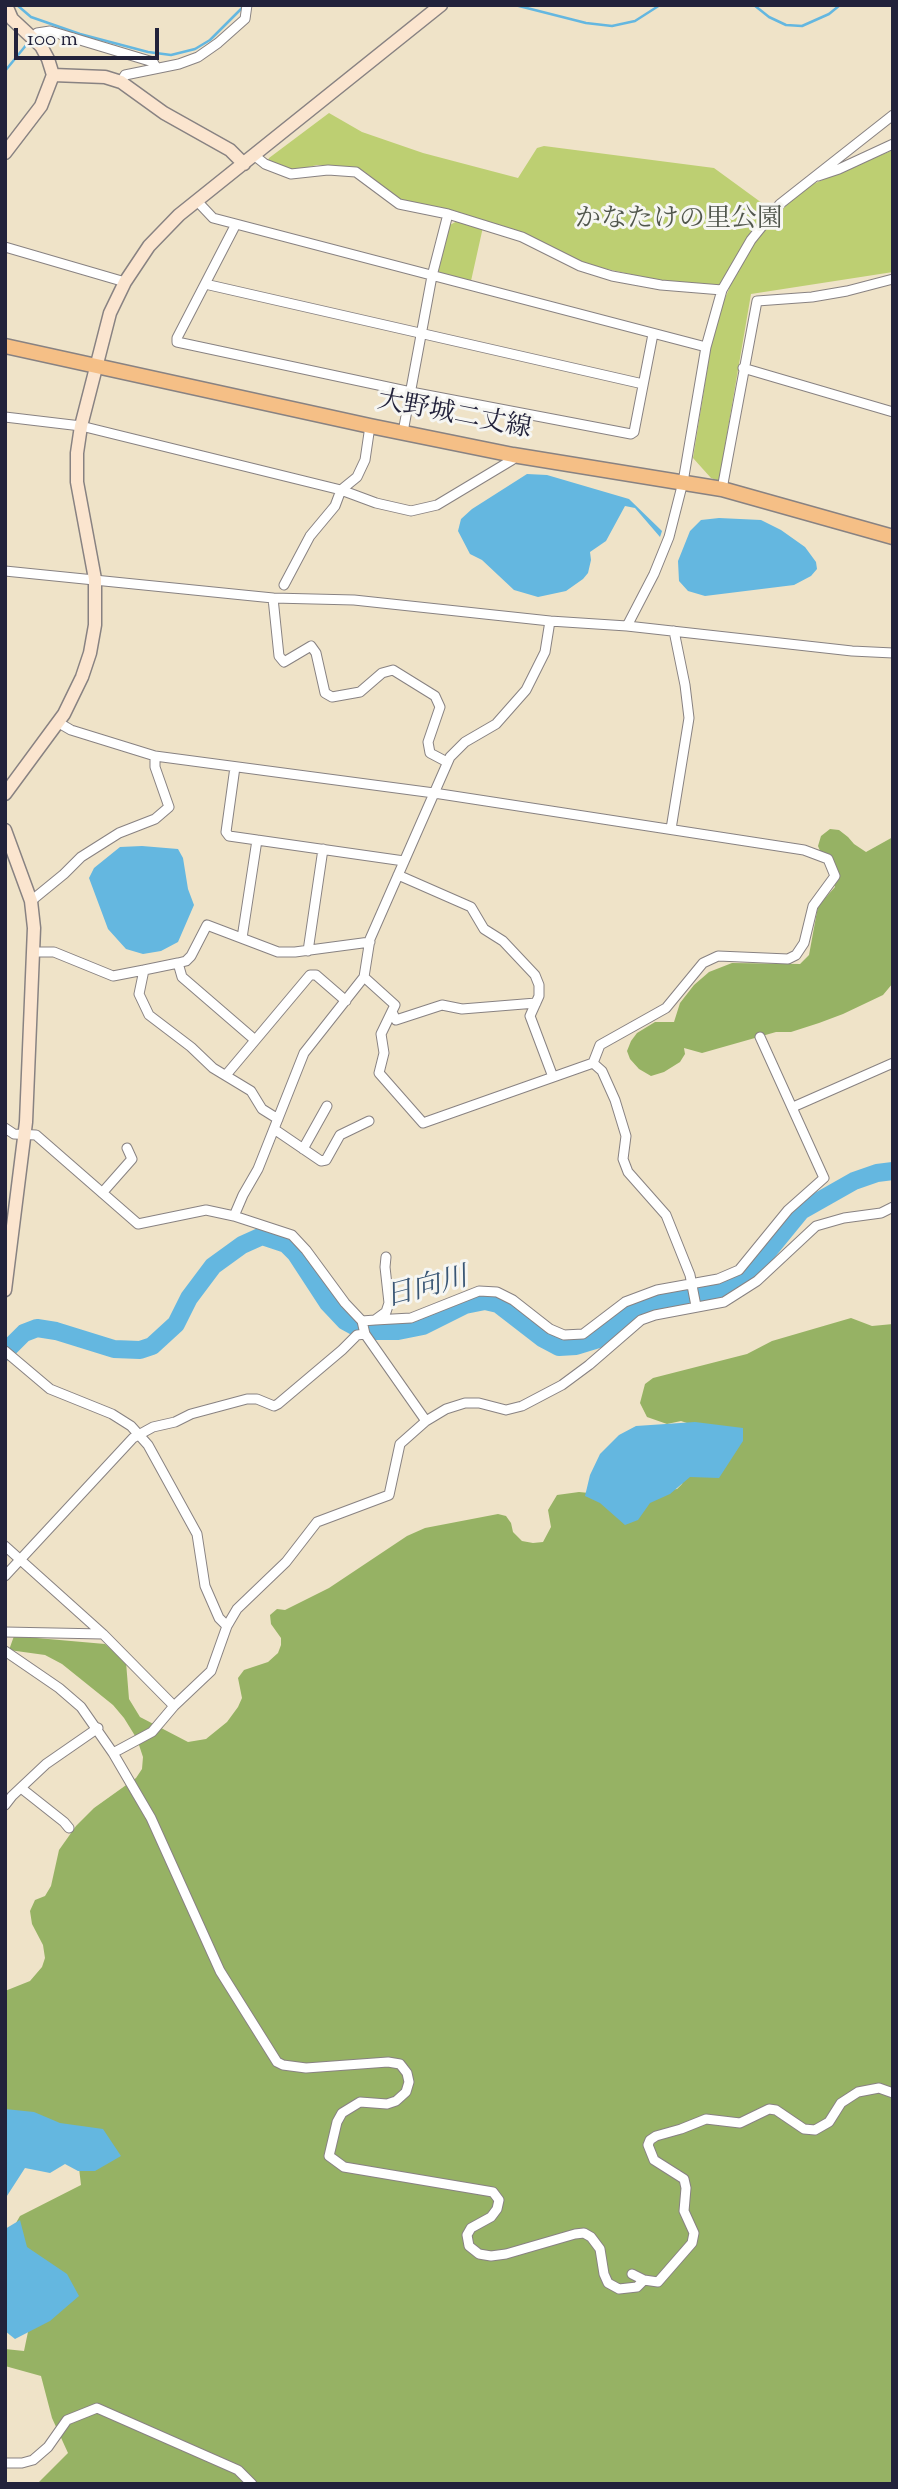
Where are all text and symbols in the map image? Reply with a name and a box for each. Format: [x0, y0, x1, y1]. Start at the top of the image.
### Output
scale bar [18, 14, 163, 58]
text: 100 m [27, 25, 78, 55]
park label: かなたけの里公園 [575, 206, 783, 238]
street label: 大野城二丈線 [374, 387, 534, 447]
water label: 日向川 [382, 1263, 472, 1317]

